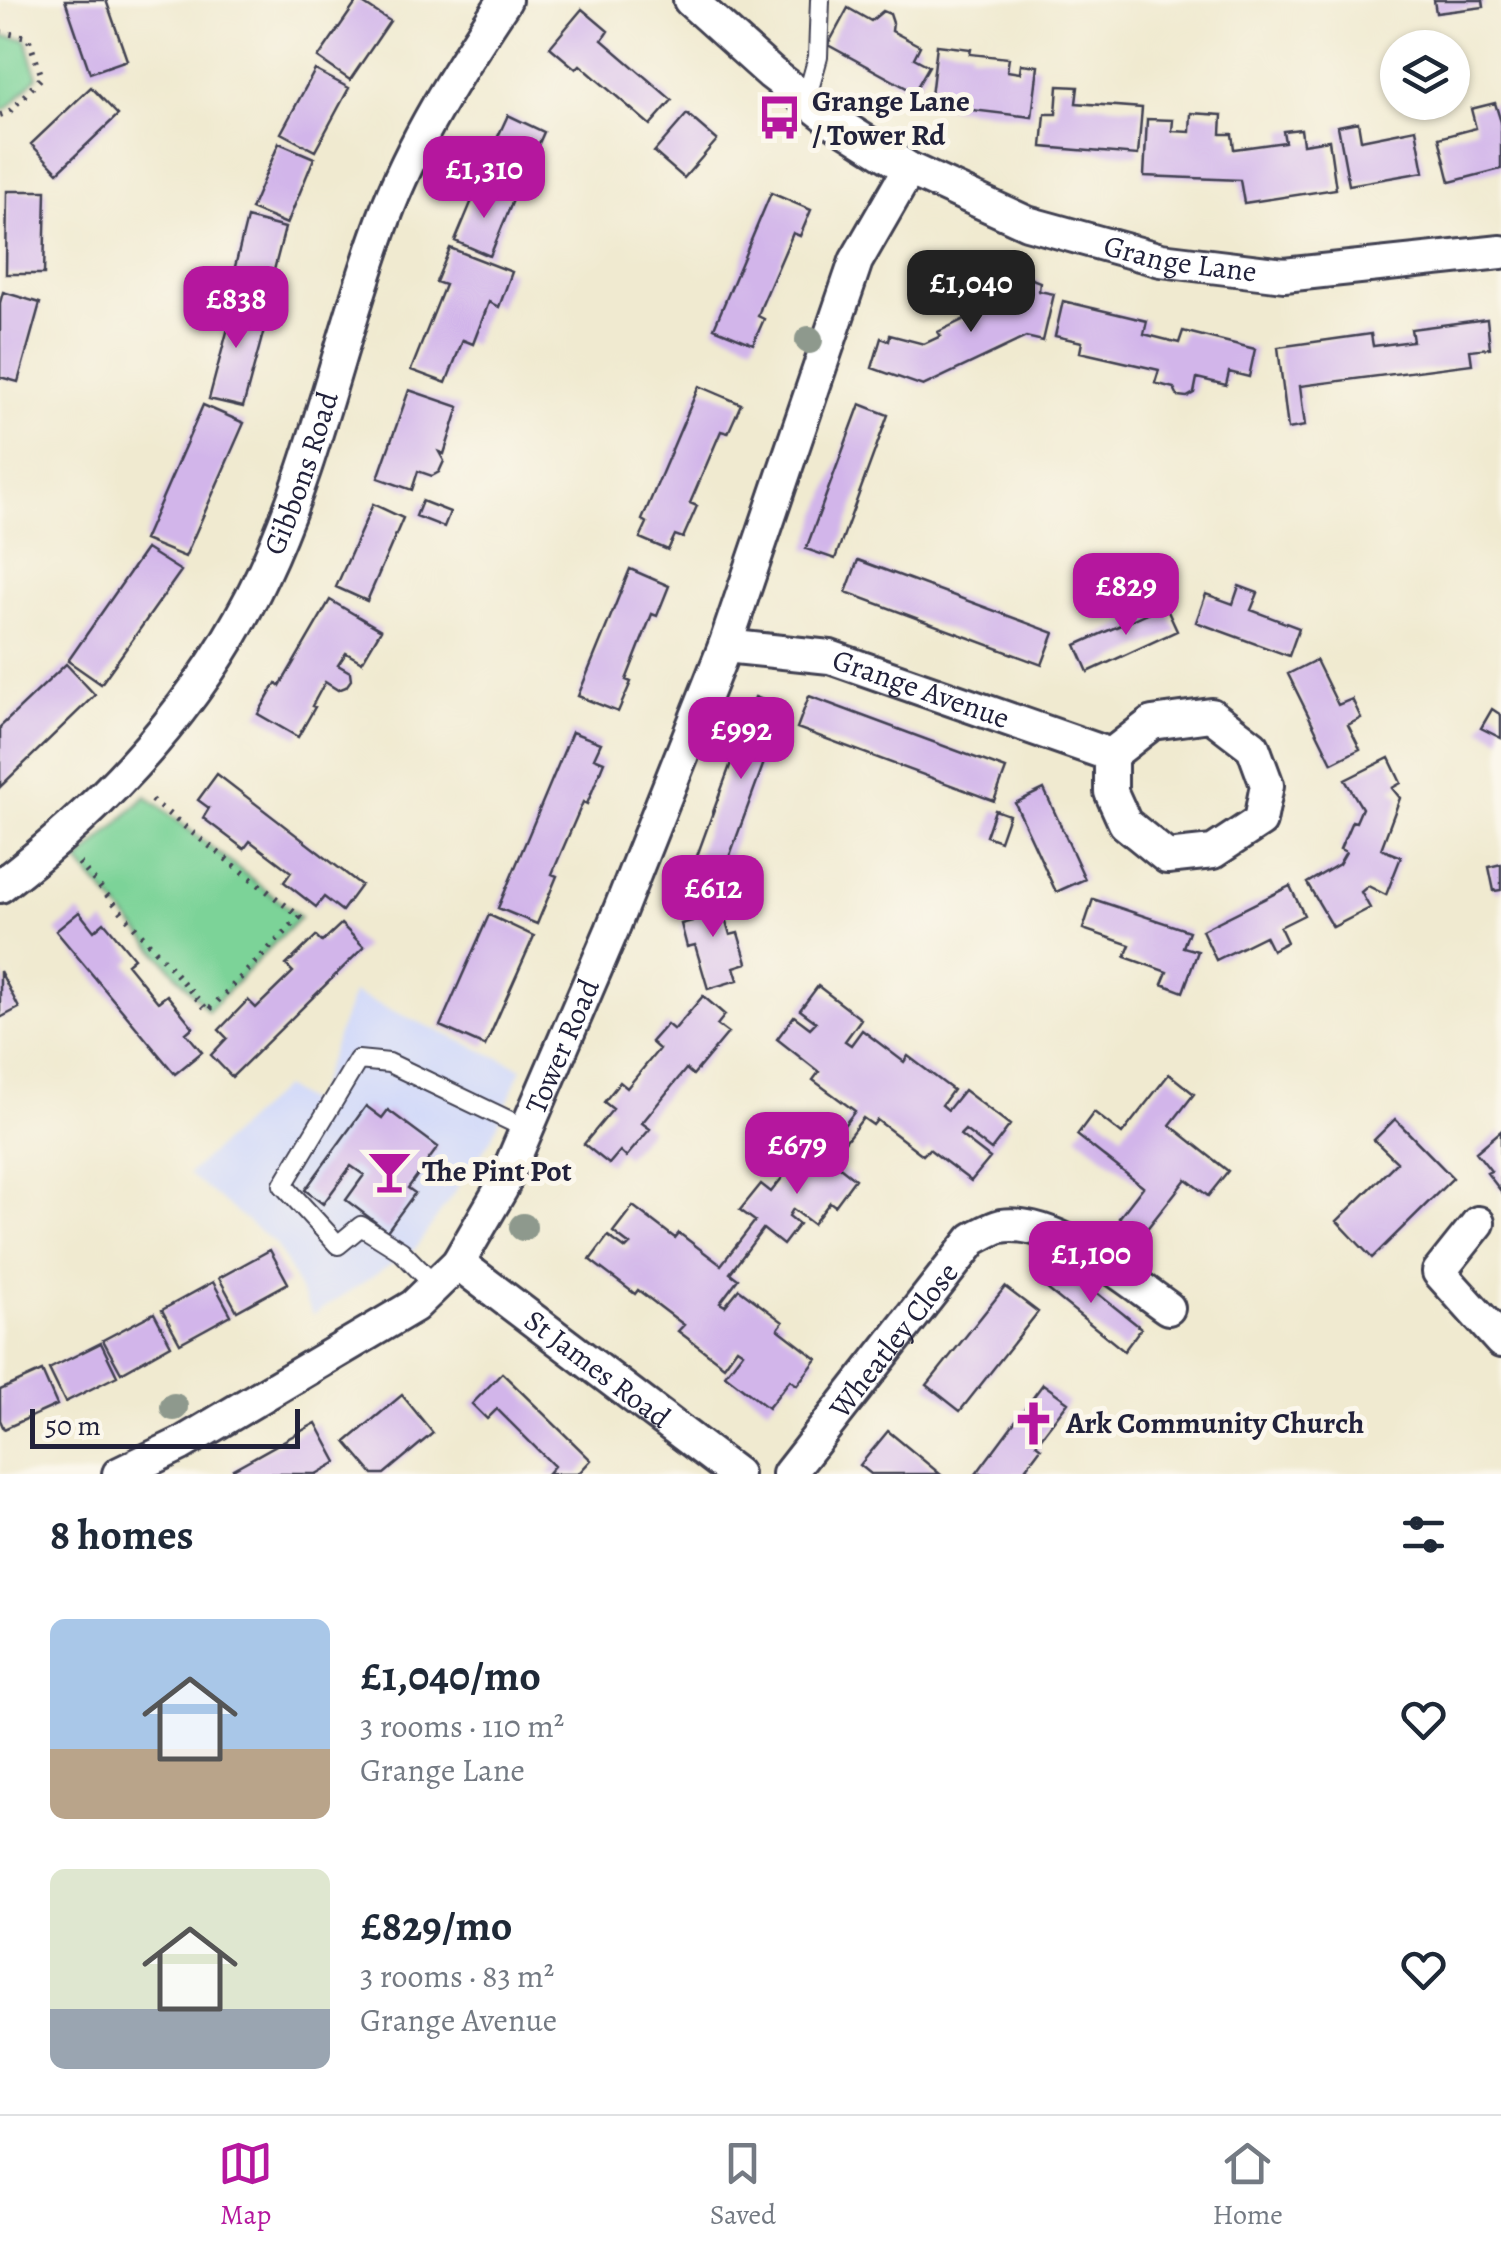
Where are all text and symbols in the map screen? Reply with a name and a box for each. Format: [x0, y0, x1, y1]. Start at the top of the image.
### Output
map controls [1380, 30, 1470, 120]
button: layers [1380, 30, 1470, 120]
place label: Grange Lane / Tower Rd [812, 81, 970, 155]
bus stop icon: Grange Lane / Tower Rd [755, 94, 803, 142]
pin: £1,310 [403, 136, 565, 221]
text: £1,310 [445, 146, 523, 190]
street label: Grange Lane [1099, 225, 1259, 291]
pin: £1,040 [890, 250, 1052, 335]
text: £1,040 [929, 260, 1013, 304]
pin: £838 [177, 266, 295, 351]
text: £838 [205, 276, 267, 320]
street label: Gibbons Road [254, 386, 348, 561]
pin: £829 [1067, 553, 1185, 638]
text: £829 [1095, 563, 1157, 607]
street label: Grange Avenue [827, 639, 1015, 738]
pin: £992 [682, 697, 800, 782]
text: £992 [710, 707, 772, 751]
pin: £612 [654, 855, 772, 940]
text: £612 [684, 865, 742, 909]
street label: Tower Road [516, 972, 609, 1120]
pin: £679 [738, 1112, 856, 1197]
text: £679 [767, 1122, 827, 1166]
bar icon: The Pint Pot [365, 1147, 413, 1195]
place label: The Pint Pot [422, 1151, 572, 1191]
pin: £1,100 [1010, 1221, 1172, 1306]
text: £1,100 [1051, 1231, 1131, 1275]
street label: Wheatley Close [820, 1254, 967, 1427]
street label: St James Road [516, 1300, 679, 1438]
church icon: Ark Community Church [1009, 1399, 1057, 1447]
place label: Ark Community Church [1065, 1403, 1364, 1443]
scale bar [30, 1404, 300, 1448]
text: 50 m [45, 1407, 101, 1445]
text: 8 homes [50, 1506, 194, 1563]
icon: filters [1396, 1507, 1451, 1562]
text: £1,040/mo [360, 1647, 541, 1704]
icon: home [130, 1659, 250, 1779]
icon: heart [1396, 1692, 1451, 1747]
text: 3 rooms · 110 m² [360, 1704, 564, 1748]
text: Grange Lane [360, 1748, 525, 1792]
text: £829/mo [360, 1897, 512, 1954]
icon: home [130, 1909, 250, 2029]
icon: heart [1396, 1942, 1451, 1997]
text: 3 rooms · 83 m² [360, 1954, 554, 1998]
text: Grange Avenue [360, 1998, 557, 2042]
tab: Map [218, 2136, 273, 2234]
tab: Saved [710, 2136, 776, 2234]
tab: Home [1212, 2136, 1283, 2234]

